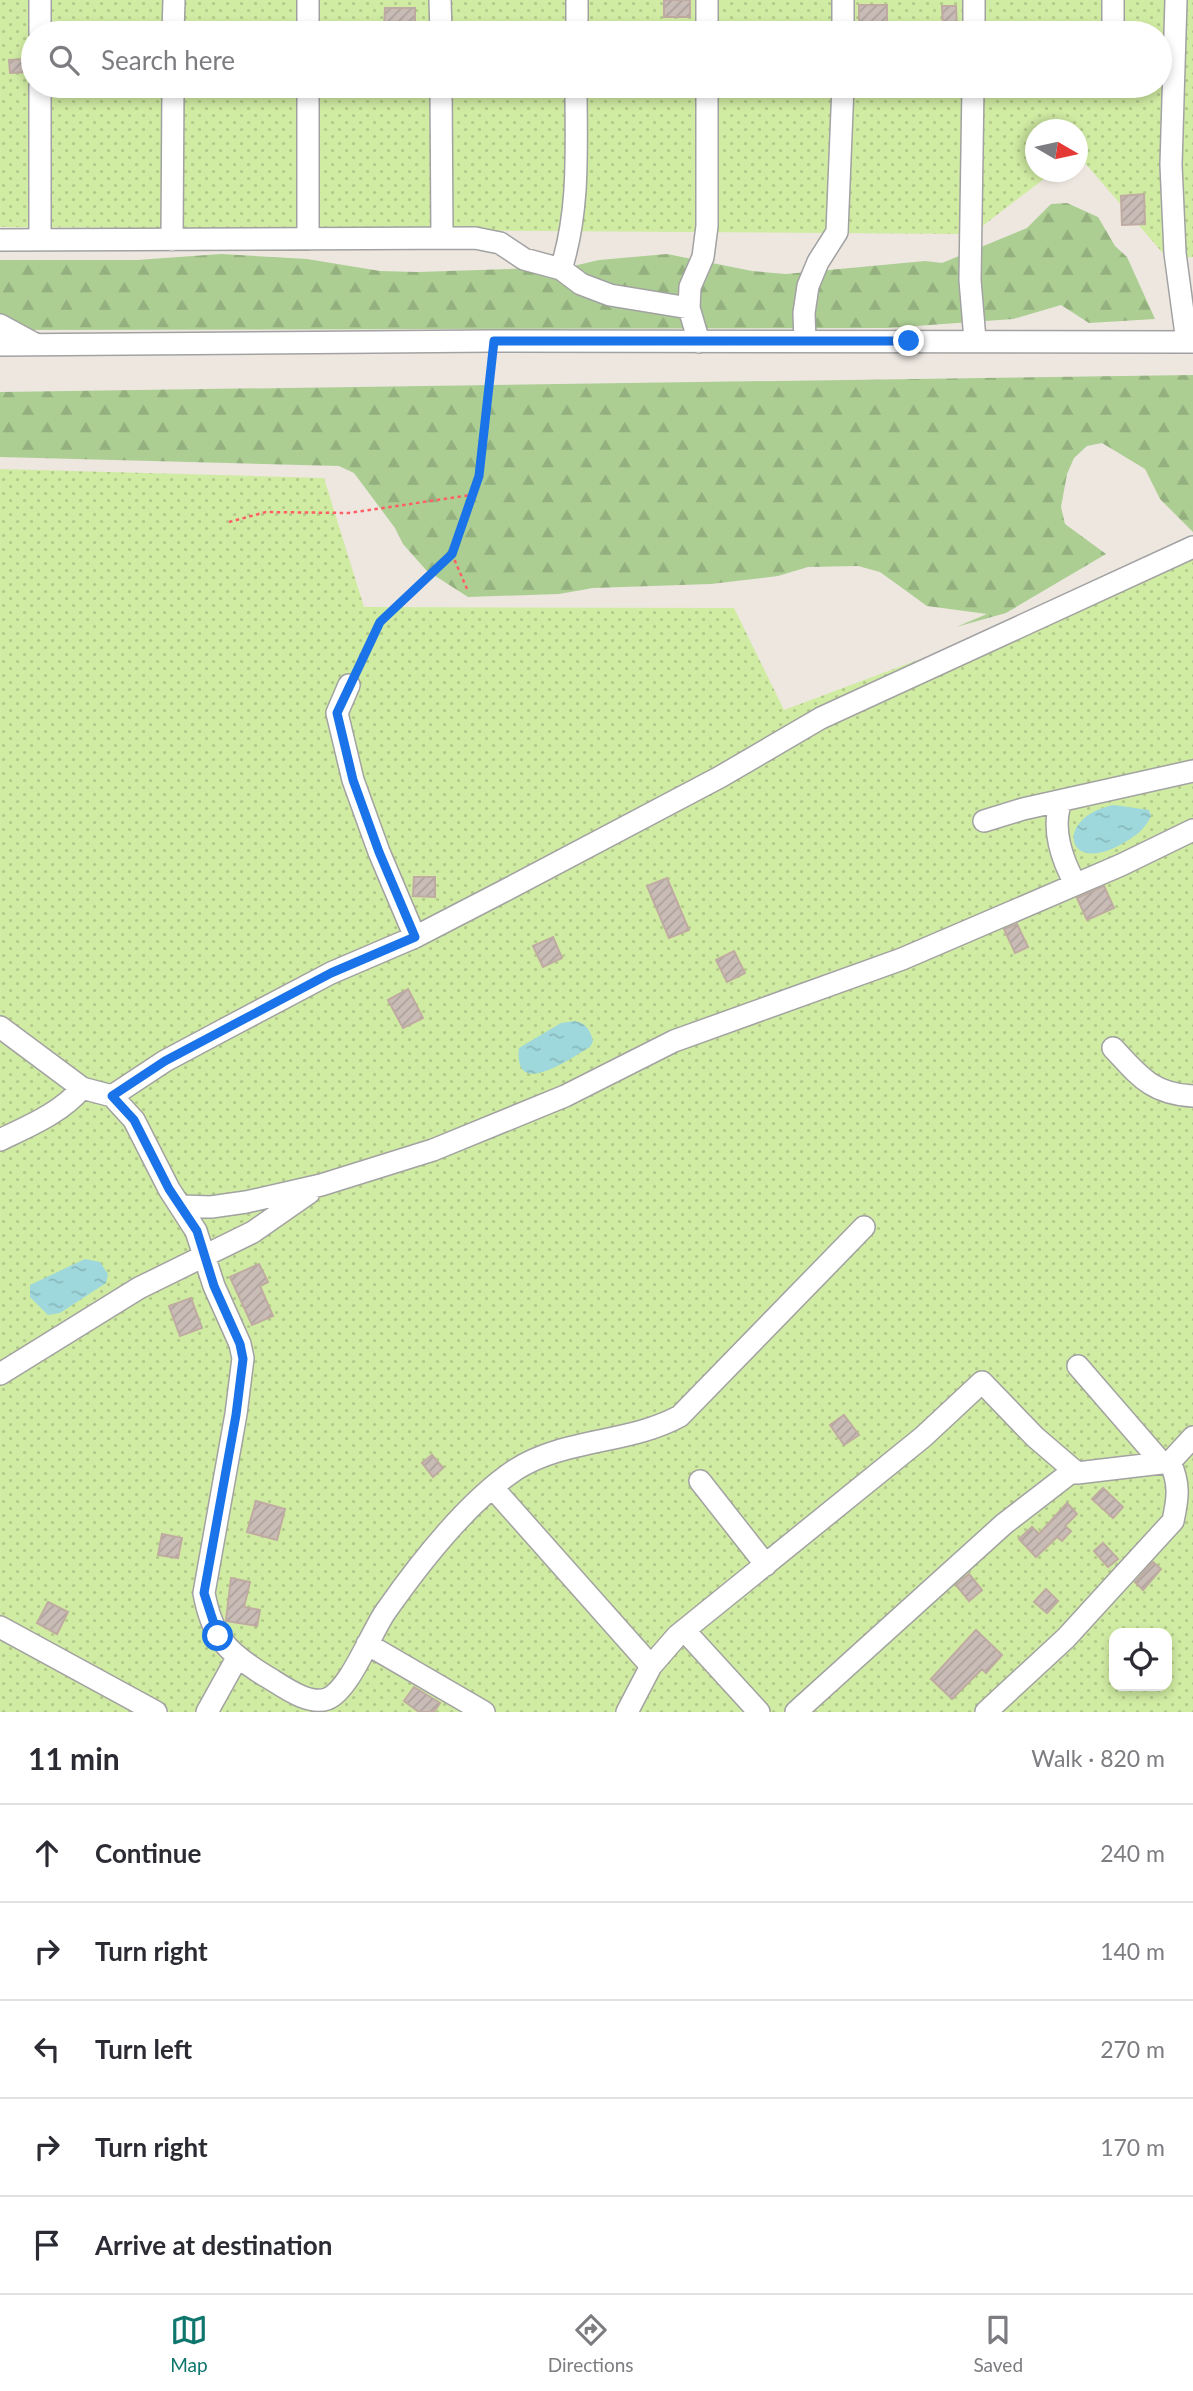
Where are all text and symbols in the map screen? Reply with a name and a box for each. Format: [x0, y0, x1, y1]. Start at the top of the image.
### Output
search box [21, 21, 1172, 98]
icon: search [45, 41, 83, 79]
text: Search here [101, 44, 235, 76]
north arrow [1025, 119, 1088, 182]
route end [893, 325, 924, 356]
route start [202, 1620, 233, 1651]
map controls [1109, 1628, 1172, 1691]
button: locate [1109, 1628, 1172, 1691]
text: 11 min [28, 1740, 120, 1776]
text: Walk · 820 m [1031, 1744, 1165, 1772]
icon: ahead [28, 1834, 66, 1872]
text: Continue [95, 1837, 201, 1869]
text: 240 m [1100, 1839, 1165, 1867]
icon: right [28, 1932, 66, 1970]
text: Turn right [95, 1935, 208, 1967]
text: 140 m [1100, 1937, 1165, 1965]
icon: left [28, 2030, 66, 2068]
text: Turn left [95, 2033, 192, 2065]
text: 270 m [1100, 2035, 1165, 2063]
icon: right [28, 2128, 66, 2166]
text: Turn right [95, 2131, 208, 2163]
text: 170 m [1100, 2133, 1165, 2161]
icon: arrive [28, 2226, 66, 2264]
text: Arrive at destination [95, 2229, 332, 2261]
tab: Map [170, 2311, 208, 2376]
tab: Directions [548, 2311, 634, 2376]
tab: Saved [973, 2311, 1023, 2376]

